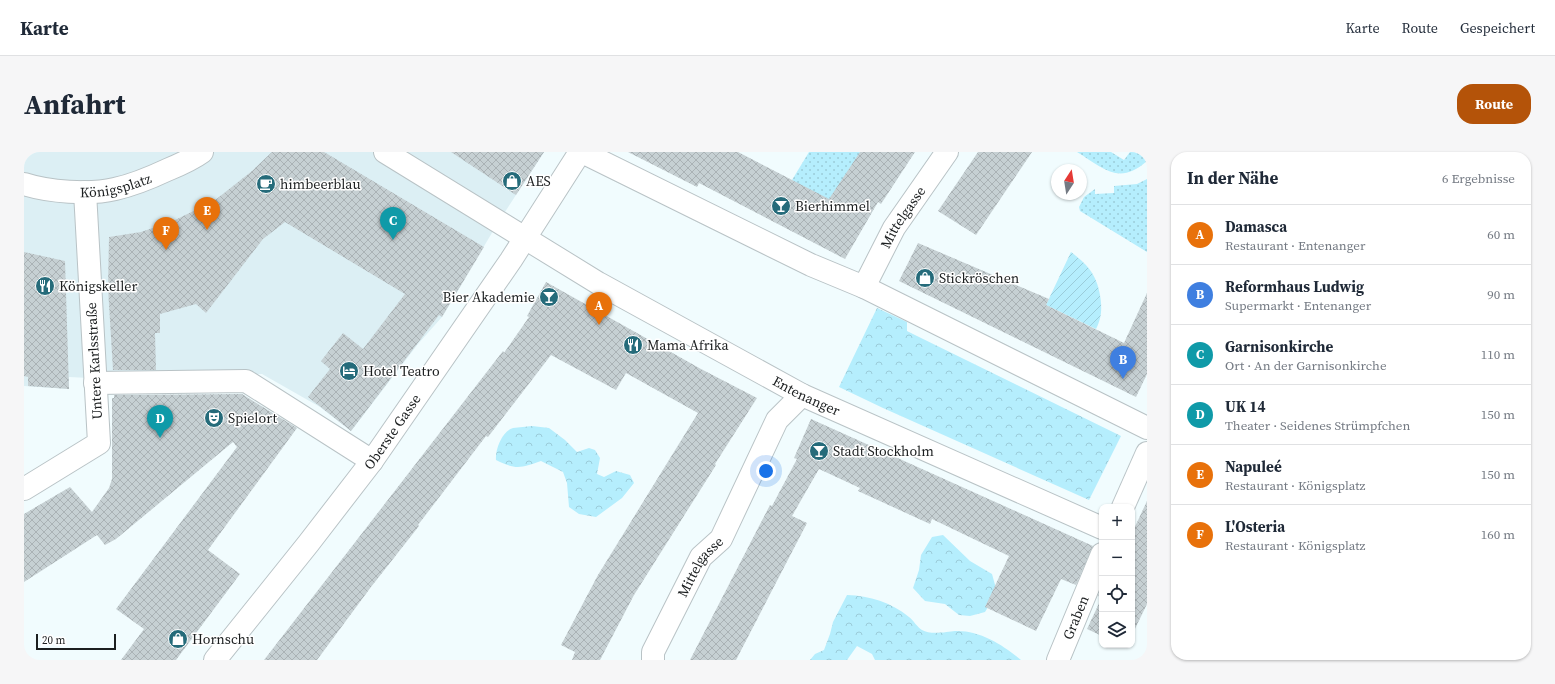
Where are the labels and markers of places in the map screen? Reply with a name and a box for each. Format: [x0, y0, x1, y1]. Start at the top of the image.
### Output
shop icon: AES [501, 170, 523, 192]
place label: AES [526, 171, 551, 191]
cafe icon: himbeerblau [255, 173, 277, 195]
place label: himbeerblau [280, 174, 361, 194]
bar icon: Bierhimmel [770, 195, 792, 217]
place label: Bierhimmel [795, 196, 870, 216]
pin: E [194, 197, 220, 230]
pin: C [380, 207, 406, 240]
pin: F [153, 217, 179, 250]
shop icon: Stickröschen [914, 267, 936, 289]
place label: Stickröschen [939, 268, 1020, 288]
restaurant icon: Königskeller [34, 275, 56, 297]
place label: Königskeller [59, 276, 137, 296]
bar icon: Bier Akademie [538, 286, 560, 308]
place label: Bier Akademie [443, 287, 535, 307]
pin: A [586, 292, 612, 325]
restaurant icon: Mama Afrika [622, 334, 644, 356]
place label: Mama Afrika [647, 335, 729, 355]
pin: B [1110, 346, 1136, 379]
hotel icon: Hotel Teatro [338, 360, 360, 382]
place label: Hotel Teatro [363, 361, 440, 381]
pin: D [147, 405, 173, 438]
theatre icon: Spielort [203, 407, 225, 429]
place label: Spielort [228, 408, 277, 428]
bar icon: Stadt Stockholm [808, 440, 830, 462]
place label: Stadt Stockholm [833, 441, 934, 461]
shop icon: Hornschu [167, 628, 189, 650]
place label: Hornschu [192, 629, 254, 649]

